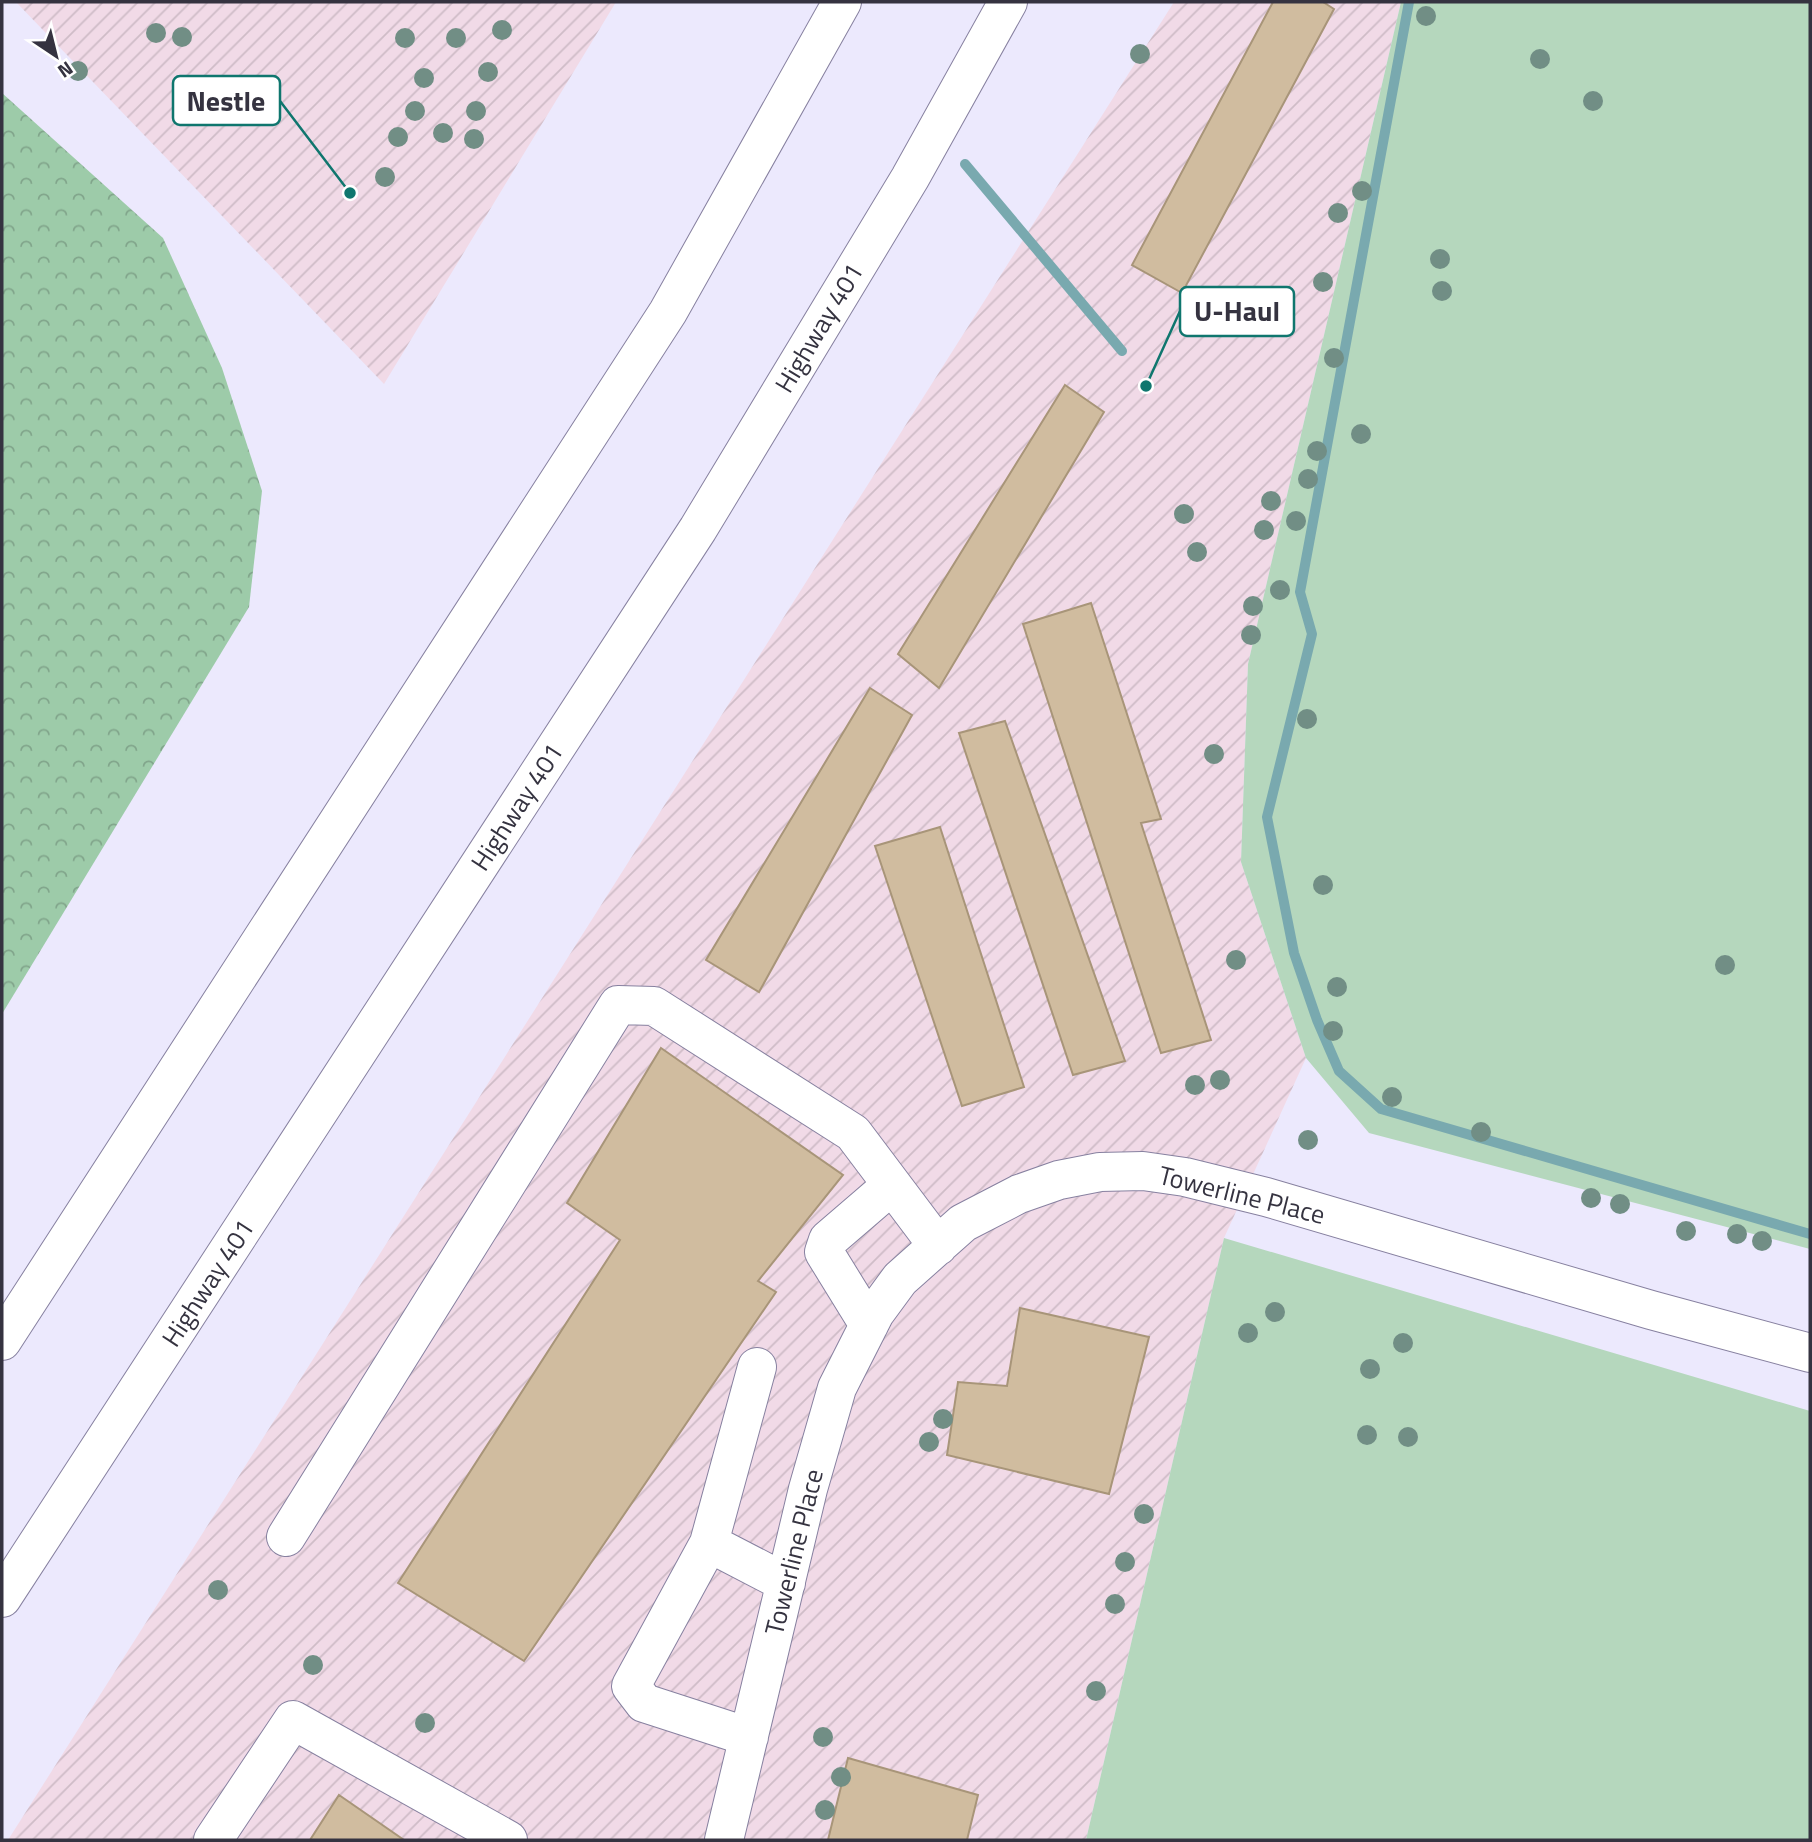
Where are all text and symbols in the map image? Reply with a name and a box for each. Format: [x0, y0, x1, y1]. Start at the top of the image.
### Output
north arrow [21, 21, 91, 91]
text: N [52, 55, 80, 86]
callout: Nestle [173, 76, 280, 125]
text: Nestle [187, 79, 265, 122]
street label: Highway 401 [765, 256, 873, 400]
callout: U-Haul [1180, 287, 1294, 336]
text: U-Haul [1194, 289, 1280, 332]
street label: Highway 401 [461, 735, 572, 878]
street label: Towerline Place [1155, 1155, 1329, 1234]
street label: Highway 401 [152, 1211, 263, 1354]
street label: Towerline Place [754, 1465, 833, 1639]

